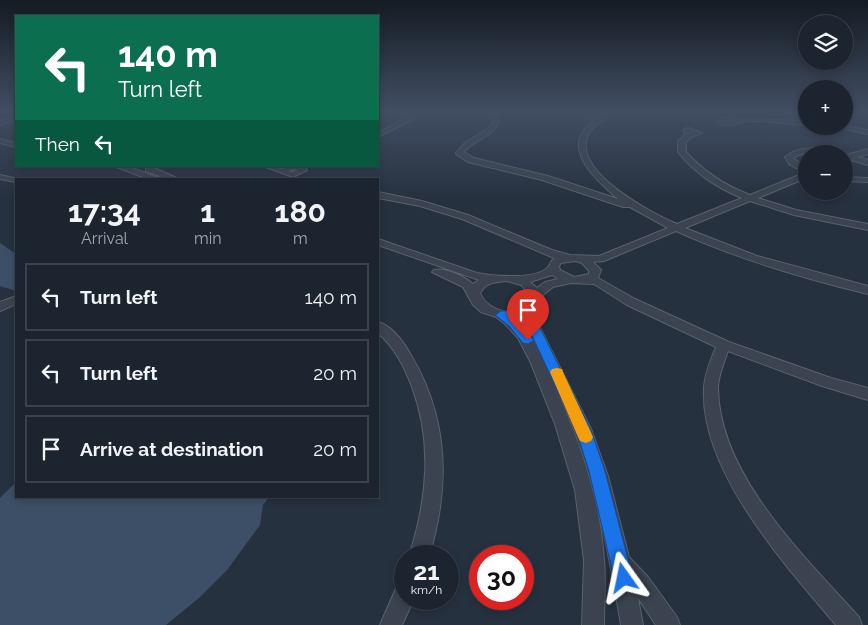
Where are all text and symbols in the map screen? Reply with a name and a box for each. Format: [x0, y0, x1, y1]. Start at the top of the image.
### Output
map controls [798, 15, 853, 200]
button: layers [798, 15, 853, 70]
text: 140 m [118, 34, 218, 75]
icon: left [35, 35, 100, 100]
text: Turn left [118, 76, 202, 102]
button: + [798, 80, 853, 135]
icon: left [90, 130, 118, 158]
text: Then [35, 133, 80, 155]
button: − [798, 145, 853, 200]
text: 17:34 [68, 194, 141, 229]
text: 1 [200, 194, 215, 229]
text: 180 [275, 194, 326, 229]
text: Arrival [81, 229, 128, 248]
text: min [194, 229, 222, 248]
text: m [293, 229, 308, 248]
icon: left [37, 283, 65, 311]
text: Turn left [80, 286, 157, 308]
text: 140 m [305, 286, 357, 308]
pin [507, 289, 549, 340]
icon: arrive [514, 296, 542, 324]
icon: left [37, 359, 65, 387]
text: Turn left [80, 362, 157, 384]
text: 20 m [313, 362, 357, 384]
icon: arrive [37, 435, 65, 463]
text: Arrive at destination [80, 438, 264, 460]
text: 20 m [313, 438, 357, 460]
speed limit sign: 30 [469, 545, 534, 610]
position arrow [597, 551, 649, 603]
text: 21 [413, 556, 440, 586]
text: km/h [411, 583, 442, 597]

